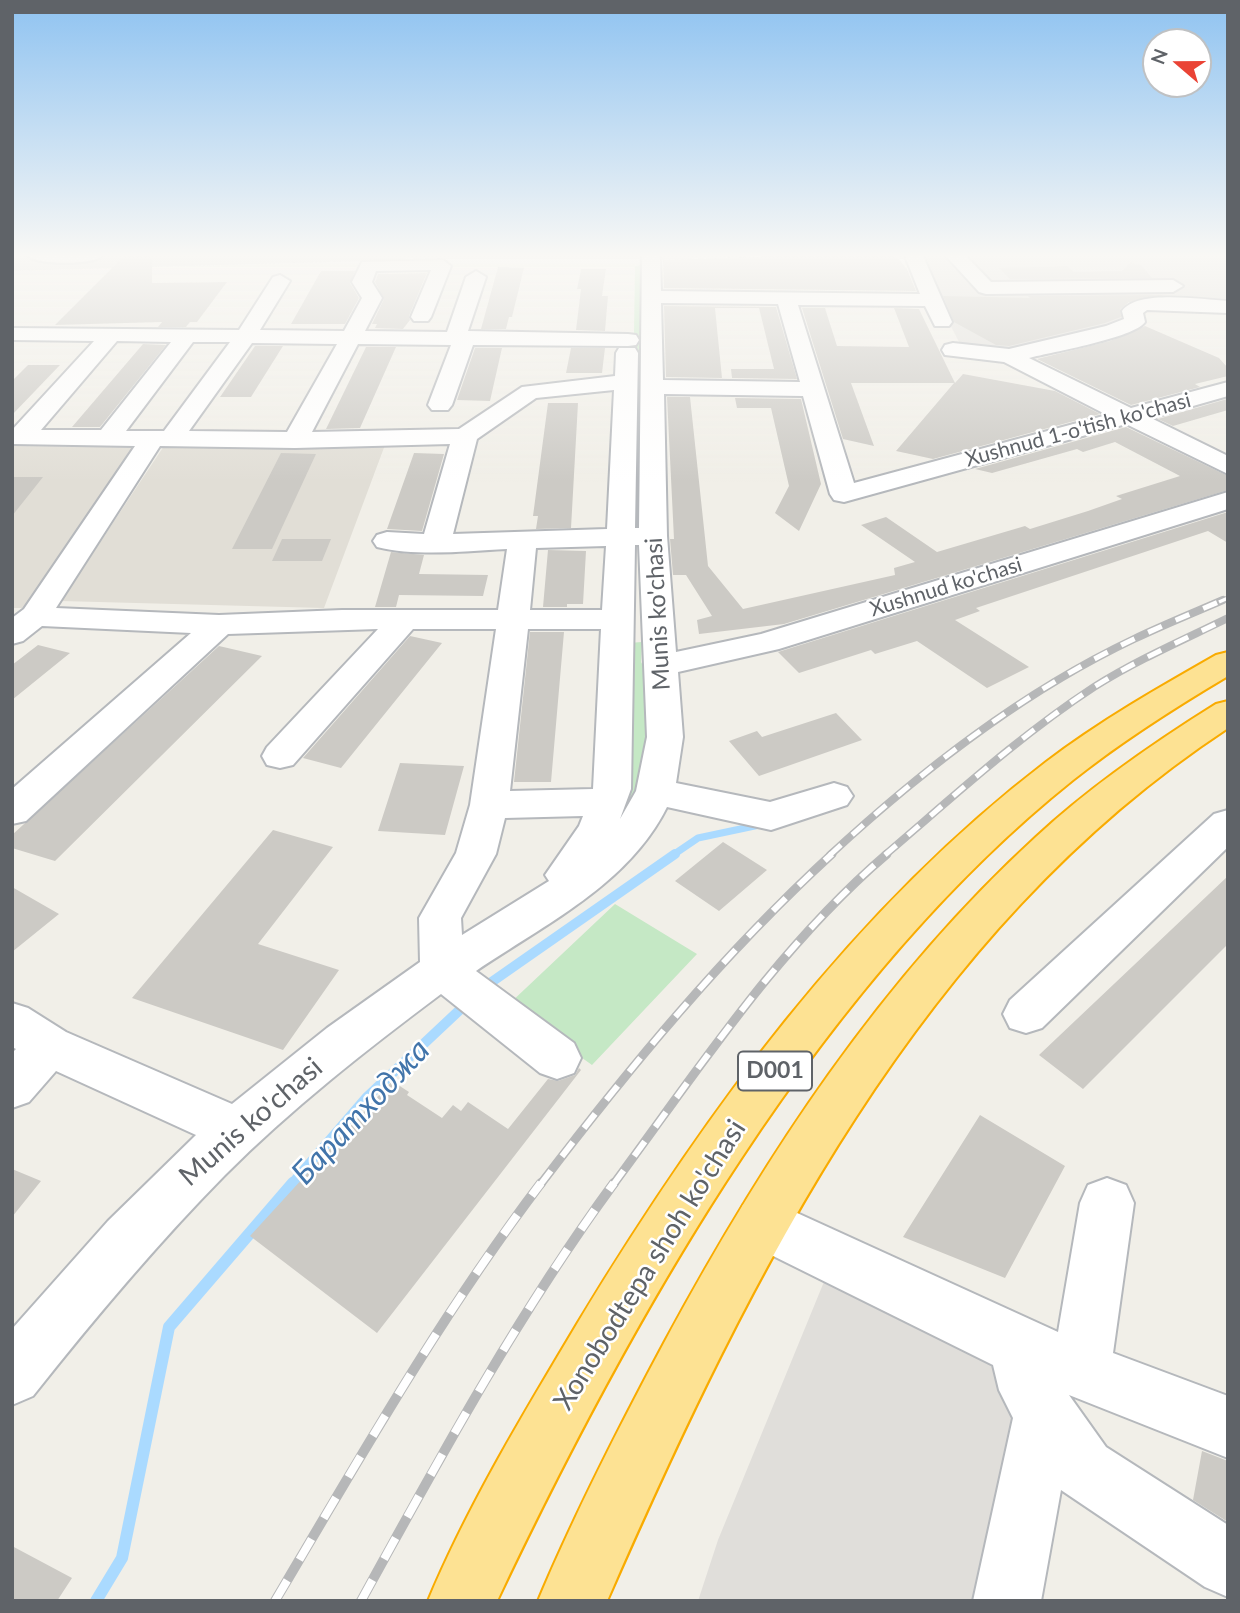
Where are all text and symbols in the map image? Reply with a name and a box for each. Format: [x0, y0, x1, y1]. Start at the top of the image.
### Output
north arrow [1142, 28, 1212, 98]
text: N [1145, 46, 1172, 67]
street label: Xushnud 1-o'tish ko'chasi [962, 388, 1194, 472]
street label: Munis ko'chasi [640, 537, 676, 691]
street label: Xushnud ko'chasi [867, 552, 1025, 622]
water label: Баратходжа [284, 1031, 438, 1193]
street label: Munis ko'chasi [173, 1051, 329, 1193]
road number: D001 [738, 1052, 812, 1090]
street label: Xonobodtepa shoh ko'chasi [547, 1114, 753, 1416]

